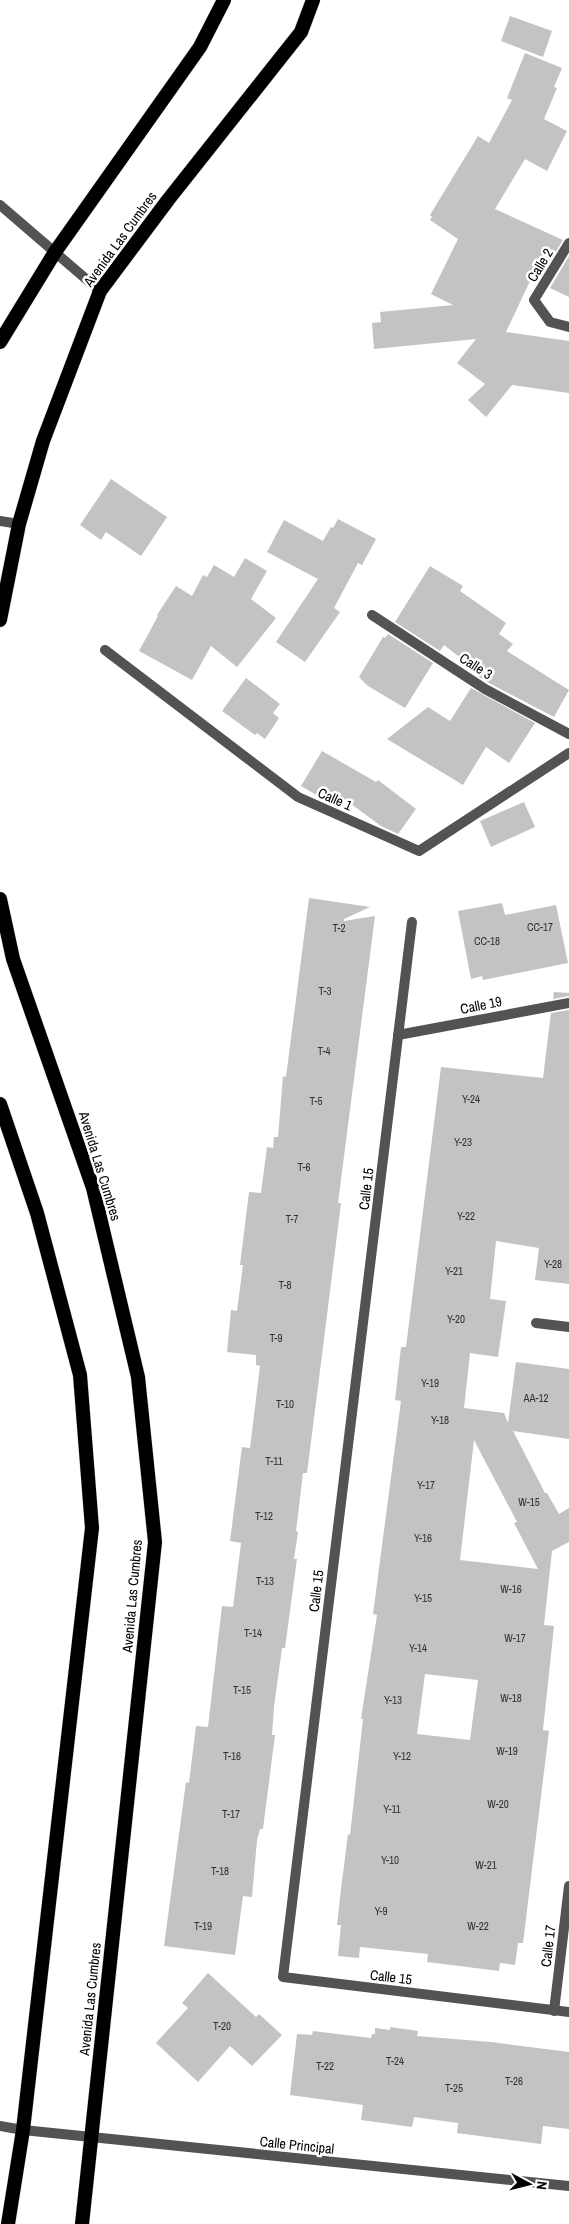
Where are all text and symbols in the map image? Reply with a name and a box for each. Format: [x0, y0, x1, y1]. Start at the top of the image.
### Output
street label: Avenida Las Cumbres [79, 188, 161, 291]
street label: Calle 2 [523, 245, 557, 285]
street label: Calle 3 [456, 649, 496, 683]
street label: Calle 1 [315, 784, 356, 815]
house number: CC-17 [527, 920, 553, 934]
house number: T-2 [332, 921, 346, 935]
house number: CC-18 [474, 934, 500, 948]
house number: T-3 [318, 984, 332, 998]
street label: Calle 19 [459, 992, 503, 1018]
house number: T-4 [317, 1044, 331, 1058]
house number: Y-24 [462, 1092, 480, 1106]
house number: T-5 [309, 1094, 323, 1108]
street label: Avenida Las Cumbres [75, 1108, 125, 1223]
house number: Y-23 [454, 1135, 472, 1149]
house number: T-6 [297, 1160, 311, 1174]
street label: Calle 15 [355, 1167, 377, 1211]
house number: Y-22 [457, 1209, 475, 1223]
house number: T-7 [285, 1212, 299, 1226]
house number: Y-28 [544, 1257, 562, 1271]
house number: Y-21 [445, 1264, 463, 1278]
house number: T-8 [278, 1278, 292, 1292]
house number: Y-20 [447, 1312, 465, 1326]
house number: T-9 [269, 1331, 283, 1345]
house number: Y-19 [421, 1376, 439, 1390]
house number: AA-12 [522, 1391, 549, 1405]
house number: T-10 [276, 1397, 294, 1411]
house number: Y-18 [431, 1413, 449, 1427]
house number: T-11 [265, 1454, 283, 1468]
house number: Y-17 [417, 1478, 435, 1492]
house number: W-15 [518, 1495, 540, 1509]
house number: T-12 [255, 1509, 273, 1523]
house number: Y-16 [414, 1531, 432, 1545]
street label: Avenida Las Cumbres [118, 1538, 146, 1654]
street label: Calle 15 [305, 1569, 327, 1613]
house number: T-13 [256, 1574, 274, 1588]
house number: W-16 [500, 1582, 522, 1596]
house number: Y-15 [414, 1591, 432, 1605]
house number: T-14 [244, 1626, 262, 1640]
house number: W-17 [504, 1631, 526, 1645]
house number: Y-14 [409, 1641, 427, 1655]
house number: T-15 [233, 1683, 251, 1697]
house number: W-18 [500, 1691, 522, 1705]
house number: Y-13 [384, 1693, 402, 1707]
house number: W-19 [496, 1744, 518, 1758]
house number: T-16 [223, 1749, 241, 1763]
house number: Y-12 [393, 1749, 411, 1763]
house number: W-20 [487, 1797, 509, 1811]
house number: Y-11 [383, 1802, 401, 1816]
house number: T-17 [222, 1807, 240, 1821]
house number: Y-10 [381, 1853, 399, 1867]
house number: W-21 [475, 1858, 497, 1872]
house number: T-18 [211, 1864, 229, 1878]
house number: Y-9 [374, 1904, 388, 1918]
house number: T-19 [194, 1919, 212, 1933]
house number: W-22 [467, 1919, 489, 1933]
street label: Calle 17 [537, 1924, 559, 1968]
street label: Avenida Las Cumbres [75, 1941, 105, 2057]
street label: Calle 15 [369, 1966, 413, 1988]
house number: T-20 [213, 2019, 231, 2033]
house number: T-24 [386, 2054, 404, 2068]
house number: T-22 [316, 2059, 334, 2073]
house number: T-26 [505, 2074, 523, 2088]
house number: T-25 [445, 2081, 463, 2095]
street label: Calle Principal [259, 2132, 335, 2158]
north arrow [504, 2159, 554, 2209]
text: N [532, 2180, 551, 2191]

